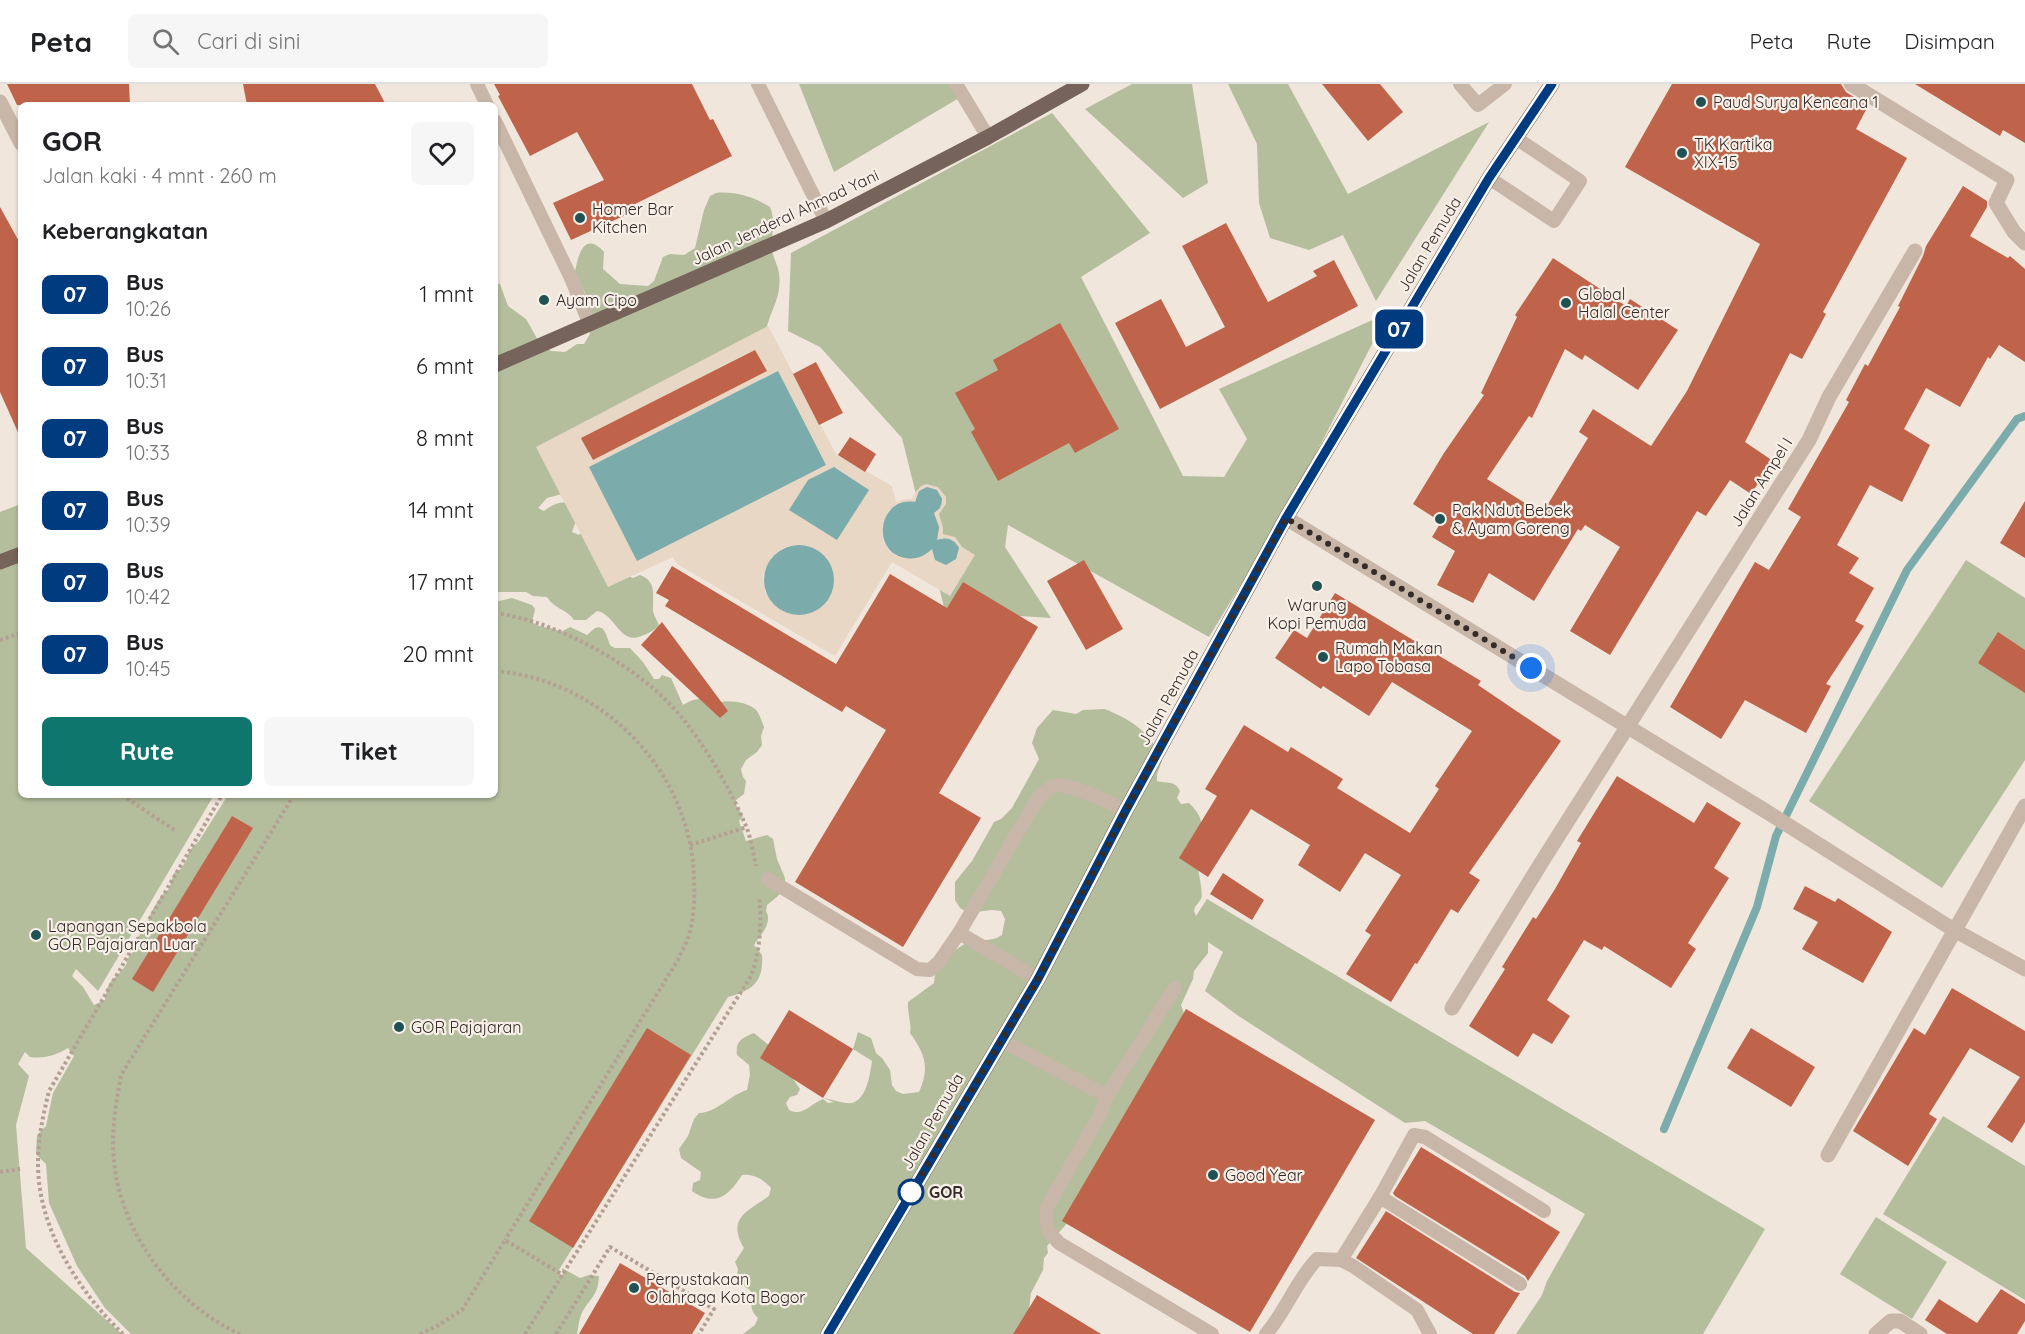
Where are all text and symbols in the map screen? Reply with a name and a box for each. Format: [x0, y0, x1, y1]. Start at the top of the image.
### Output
search box [128, 14, 548, 68]
text: Peta [30, 24, 92, 59]
icon: search [149, 25, 182, 58]
text: Cari di sini [197, 27, 301, 55]
text: Peta [1750, 28, 1794, 54]
text: Rute [1827, 28, 1871, 54]
text: Disimpan [1904, 28, 1995, 54]
place label: Paud Surya Kencana 1 [1713, 92, 1879, 112]
marker: Paud Surya Kencana 1 [1694, 95, 1708, 109]
button: heart [411, 122, 474, 185]
text: GOR [42, 123, 102, 158]
place label: TK Kartika XIX-15 [1694, 134, 1773, 172]
marker: TK Kartika XIX-15 [1675, 146, 1689, 160]
text: Jalan kaki · 4 mnt · 260 m [42, 163, 277, 188]
street label: Jalan Jenderal Ahmad Yani [688, 165, 882, 269]
street label: Jalan Pemuda [1393, 193, 1465, 295]
place label: Homer Bar Kitchen [592, 199, 674, 237]
marker: Homer Bar Kitchen [573, 211, 587, 225]
text: Keberangkatan [42, 217, 208, 245]
text: Bus [126, 268, 164, 296]
text: 1 mnt [420, 280, 474, 308]
text: 07 [63, 281, 87, 307]
place label: Global Halal Center [1578, 284, 1670, 322]
place label: Ayam Cipo [556, 290, 637, 310]
marker: Ayam Cipo [537, 293, 551, 307]
text: 10:26 [126, 296, 171, 321]
marker: Global Halal Center [1559, 296, 1573, 310]
line badge: 07 [1372, 310, 1426, 348]
text: 07 [1387, 316, 1411, 342]
text: Bus [126, 340, 164, 368]
text: 6 mnt [416, 352, 474, 380]
text: 07 [63, 353, 87, 379]
text: 10:31 [126, 368, 167, 393]
text: Bus [126, 412, 164, 440]
text: 8 mnt [416, 424, 474, 452]
text: 07 [63, 425, 87, 451]
street label: Jalan Ampel I [1726, 434, 1796, 530]
text: 10:33 [126, 440, 170, 465]
text: Bus [126, 484, 164, 512]
text: 14 mnt [408, 496, 474, 524]
text: 07 [63, 497, 87, 523]
place label: Pak Ndut Bebek & Ayam Goreng [1452, 500, 1571, 538]
text: 10:39 [126, 512, 171, 537]
marker: Pak Ndut Bebek & Ayam Goreng [1433, 512, 1447, 526]
text: Bus [126, 556, 164, 584]
text: 17 mnt [408, 568, 474, 596]
text: 07 [63, 569, 87, 595]
marker: Warung Kopi Pemuda [1310, 579, 1324, 593]
text: 10:42 [126, 584, 171, 609]
place label: Warung Kopi Pemuda [1267, 595, 1367, 633]
text: Bus [126, 628, 164, 656]
place label: Rumah Makan Lapo Tobasa [1335, 638, 1443, 676]
text: 20 mnt [402, 640, 474, 668]
text: 07 [63, 641, 87, 667]
street label: Jalan Pemuda [1133, 645, 1203, 749]
marker: Rumah Makan Lapo Tobasa [1316, 650, 1330, 664]
your location [1516, 653, 1546, 683]
text: 10:45 [126, 656, 171, 681]
button: Rute [42, 717, 252, 786]
button: Tiket [264, 717, 474, 786]
place label: Lapangan Sepakbola GOR Pajajaran Luar [48, 916, 207, 954]
marker: Lapangan Sepakbola GOR Pajajaran Luar [29, 928, 43, 942]
place label: GOR Pajajaran [411, 1017, 522, 1037]
marker: GOR Pajajaran [392, 1020, 406, 1034]
street label: Jalan Pemuda [896, 1070, 968, 1172]
place label: Good Year [1225, 1165, 1303, 1185]
marker: Good Year [1206, 1168, 1220, 1182]
marker: GOR [898, 1179, 924, 1205]
place label: GOR [929, 1182, 963, 1202]
place label: Perpustakaan Olahraga Kota Bogor [646, 1269, 806, 1307]
marker: Perpustakaan Olahraga Kota Bogor [627, 1281, 641, 1295]

